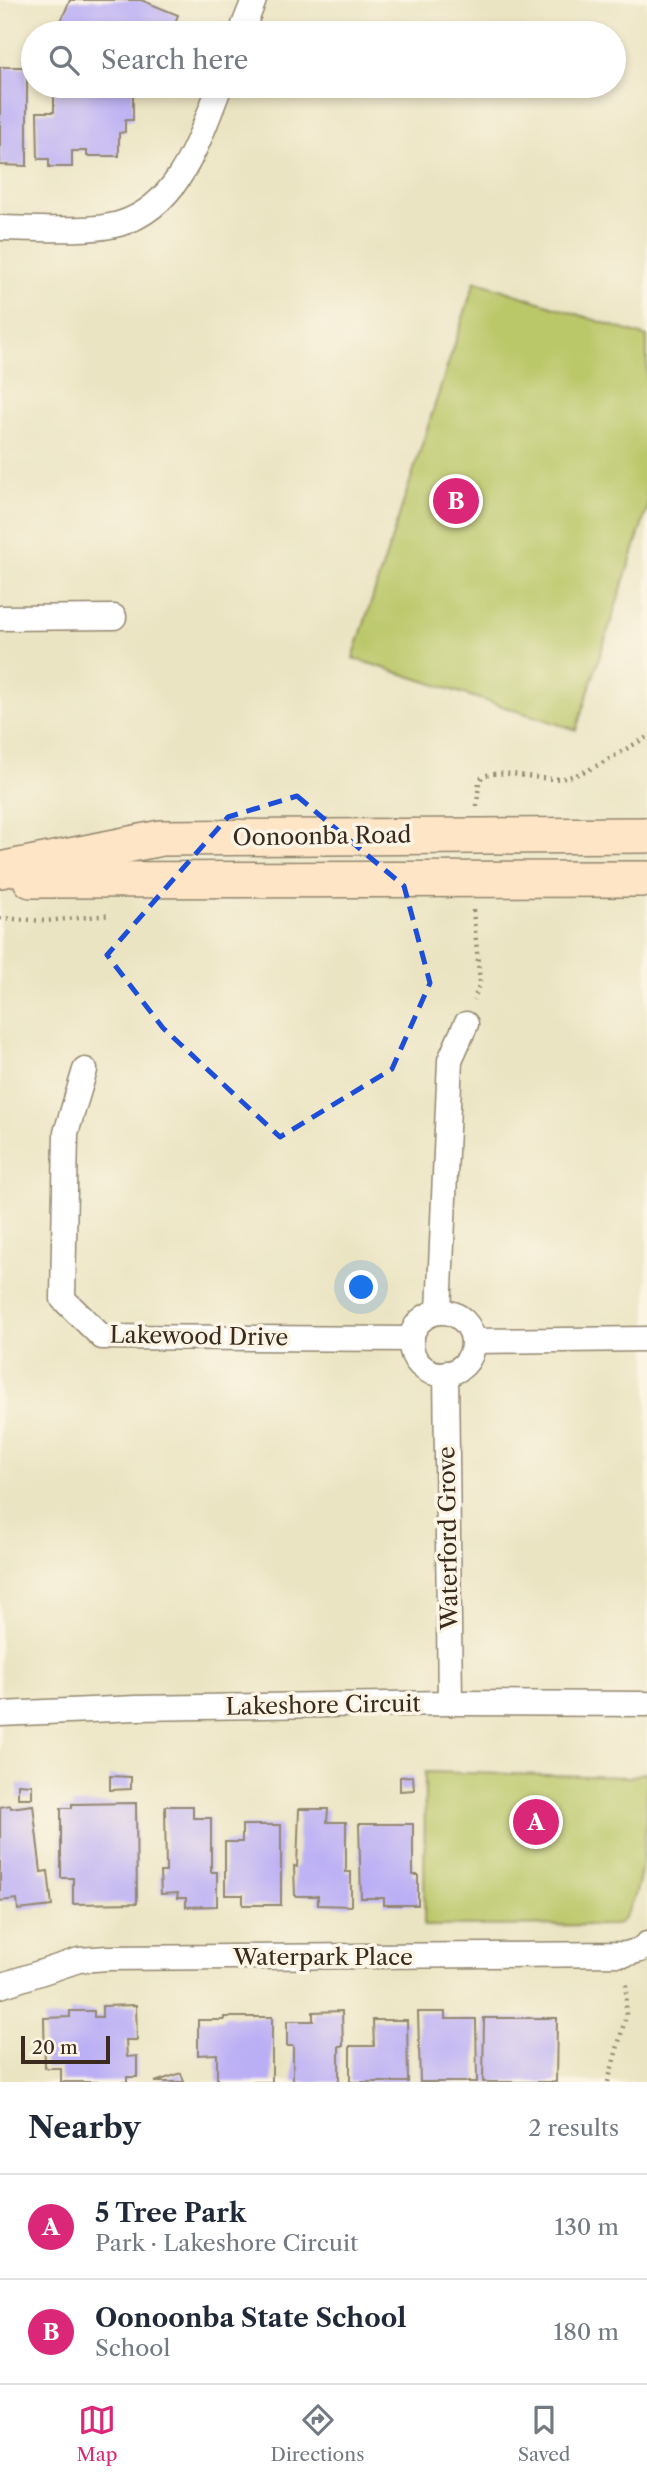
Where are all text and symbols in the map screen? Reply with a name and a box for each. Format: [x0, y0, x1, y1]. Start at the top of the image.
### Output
search box [21, 21, 626, 98]
icon: search [45, 41, 83, 79]
text: Search here [101, 44, 248, 76]
pin: B [433, 475, 479, 527]
street label: Oonoonba Road [232, 820, 412, 852]
your location [344, 1270, 378, 1304]
street label: Lakewood Drive [109, 1320, 289, 1352]
street label: Waterford Grove [432, 1446, 464, 1631]
street label: Lakeshore Circuit [225, 1689, 421, 1721]
pin: A [513, 1796, 559, 1848]
street label: Waterpark Place [232, 1943, 413, 1971]
scale bar [21, 2033, 110, 2065]
text: 20 m [32, 2036, 78, 2059]
text: Nearby [28, 2109, 141, 2146]
text: 2 results [528, 2114, 619, 2142]
text: 5 Tree Park [95, 2197, 246, 2229]
text: A [42, 2213, 60, 2241]
text: 130 m [555, 2213, 619, 2241]
text: Park · Lakeshore Circuit [95, 2229, 358, 2257]
text: Oonoonba State School [95, 2302, 406, 2334]
text: B [42, 2318, 60, 2346]
text: 180 m [554, 2318, 619, 2346]
text: School [95, 2334, 170, 2362]
tab: Map [77, 2401, 117, 2466]
tab: Directions [271, 2401, 364, 2466]
tab: Saved [518, 2401, 570, 2466]

